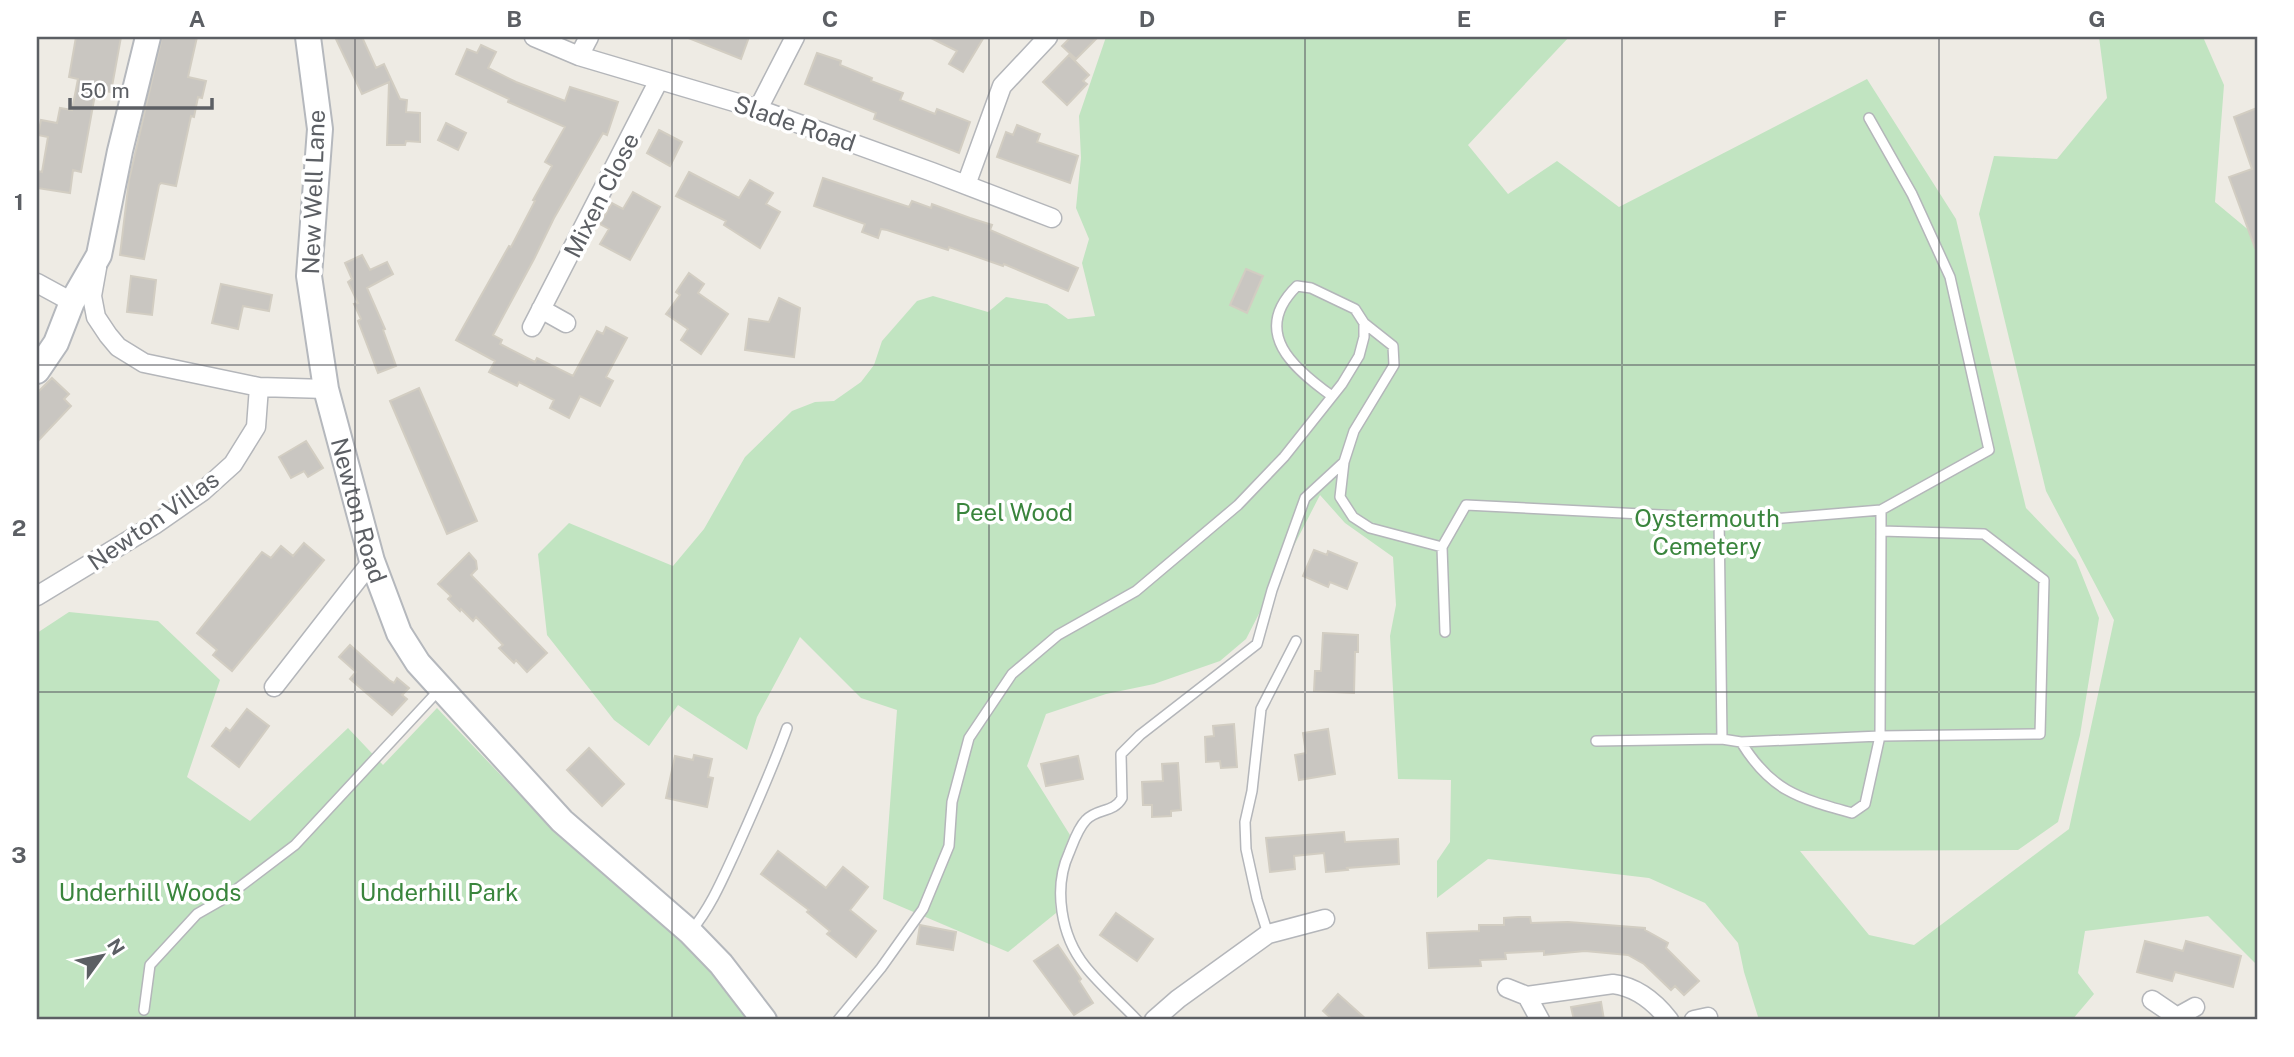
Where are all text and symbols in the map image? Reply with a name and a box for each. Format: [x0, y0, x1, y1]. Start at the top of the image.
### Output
text: A [189, 5, 206, 32]
text: B [506, 5, 522, 32]
text: C [822, 5, 838, 32]
text: D [1139, 5, 1155, 32]
text: E [1457, 5, 1471, 32]
text: F [1773, 5, 1787, 32]
text: G [2088, 5, 2106, 32]
scale bar [70, 66, 212, 110]
text: 50 m [80, 78, 130, 103]
street label: Slade Road [730, 89, 860, 157]
street label: New Well Lane [296, 109, 330, 275]
street label: Mixen Close [558, 128, 644, 262]
text: 1 [14, 188, 24, 215]
street label: Newton Road [326, 435, 393, 587]
street label: Newton Villas [82, 465, 224, 575]
park label: Peel Wood [955, 498, 1073, 526]
park label: Oystermouth Cemetery [1634, 504, 1780, 560]
text: 2 [12, 514, 26, 541]
text: 3 [11, 841, 27, 868]
park label: Underhill Woods [59, 878, 241, 906]
park label: Underhill Park [359, 878, 519, 906]
north arrow [66, 920, 136, 990]
text: N [103, 935, 130, 959]

